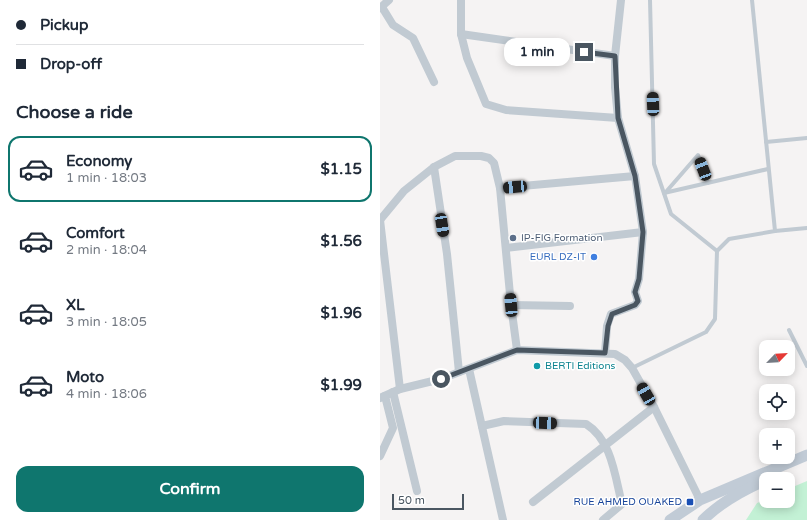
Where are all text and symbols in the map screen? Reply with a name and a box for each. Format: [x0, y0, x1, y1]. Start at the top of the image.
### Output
text: Pickup [40, 16, 88, 34]
callout: 1 min [504, 38, 570, 66]
route end [575, 43, 593, 61]
text: 1 min [520, 44, 554, 60]
text: Drop-off [40, 55, 102, 73]
car [647, 92, 659, 116]
text: Choose a ride [16, 101, 133, 123]
icon: car [18, 151, 54, 187]
text: Economy [66, 152, 132, 170]
car [693, 156, 713, 182]
text: $1.15 [321, 160, 362, 178]
text: 1 min · 18:03 [66, 170, 147, 186]
car [503, 180, 527, 194]
car [434, 212, 450, 238]
icon: car [18, 223, 54, 259]
text: Comfort [66, 224, 125, 242]
text: $1.56 [321, 232, 362, 250]
place label: IP-FIG Formation [521, 232, 603, 244]
marker: IP-FIG Formation [508, 233, 518, 243]
text: 2 min · 18:04 [66, 242, 147, 258]
place label: EURL DZ-IT [530, 251, 586, 263]
marker: EURL DZ-IT [589, 252, 599, 262]
car [504, 293, 518, 317]
icon: car [18, 295, 54, 331]
text: XL [66, 296, 85, 314]
text: $1.96 [321, 304, 362, 322]
text: 3 min · 18:05 [66, 314, 147, 330]
north arrow [759, 340, 795, 376]
map controls [759, 340, 795, 508]
place label: BERTI Editions [545, 360, 615, 372]
marker: BERTI Editions [532, 361, 542, 371]
icon: car [18, 367, 54, 403]
text: Moto [66, 368, 104, 386]
route start [432, 370, 450, 388]
text: $1.99 [321, 376, 362, 394]
car [635, 381, 657, 407]
button: locate [759, 384, 795, 420]
text: 4 min · 18:06 [66, 386, 147, 402]
car [533, 417, 557, 429]
button: + [759, 428, 795, 464]
button: Confirm [16, 466, 364, 512]
button: − [759, 472, 795, 508]
scale bar [392, 492, 464, 511]
text: 50 m [398, 494, 425, 507]
place label: RUE AHMED OUAKED [574, 496, 682, 508]
marker: RUE AHMED OUAKED [685, 497, 695, 507]

